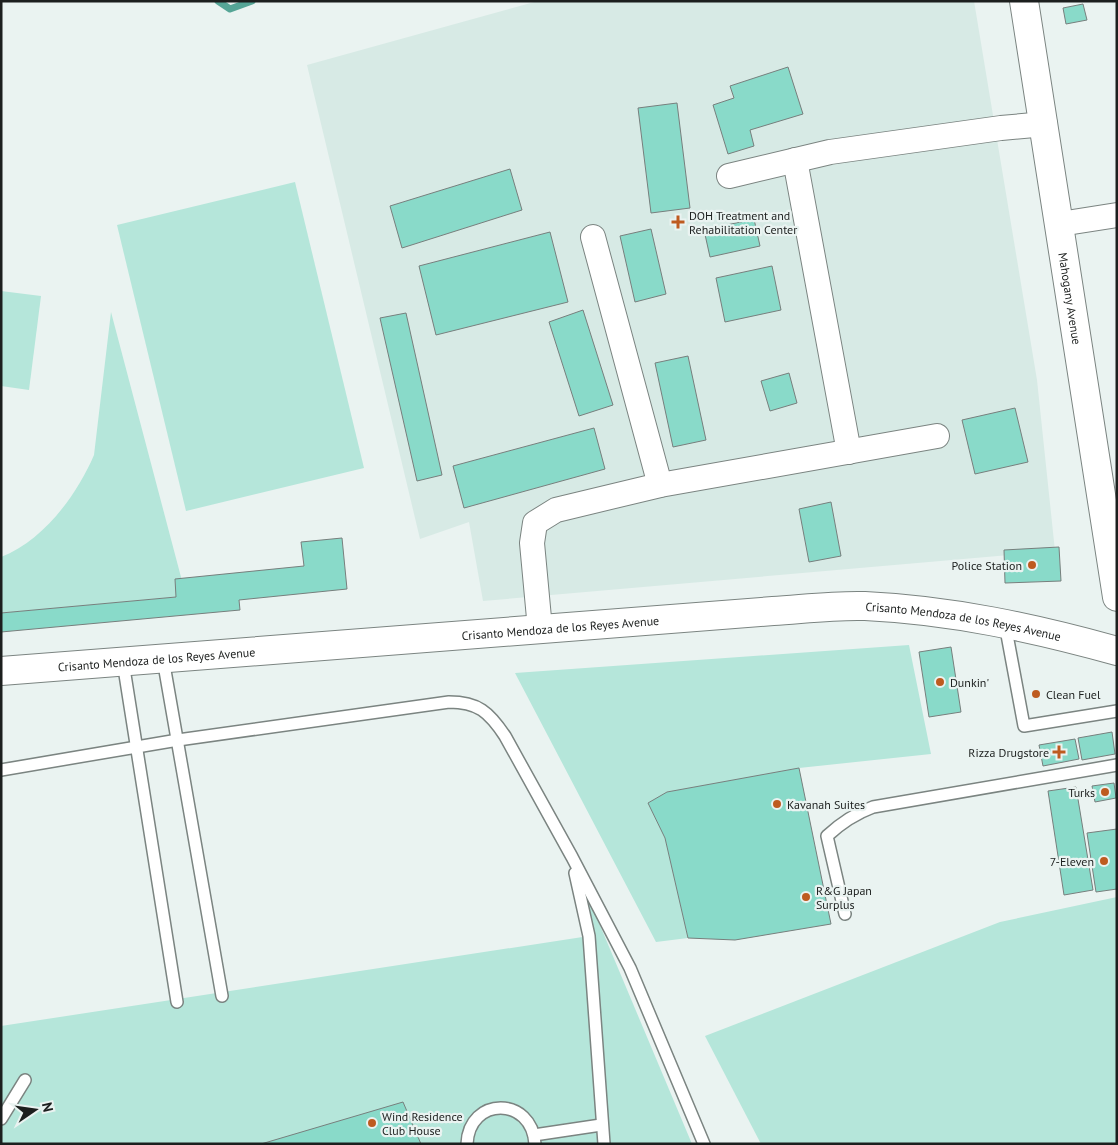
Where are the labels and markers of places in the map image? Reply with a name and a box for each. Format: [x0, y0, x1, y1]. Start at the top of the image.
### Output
place label: DOH Treatment and Rehabilitation Center [689, 208, 797, 237]
marker: DOH Treatment and Rehabilitation Center [671, 215, 685, 229]
place label: Police Station [951, 558, 1022, 573]
marker: Police Station [1026, 559, 1038, 571]
place label: Dunkin' [950, 675, 989, 690]
marker: Dunkin' [934, 676, 946, 688]
place label: Clean Fuel [1046, 687, 1101, 702]
marker: Clean Fuel [1030, 688, 1042, 700]
place label: Rizza Drugstore [968, 745, 1049, 760]
marker: Rizza Drugstore [1053, 746, 1065, 758]
place label: Turks [1068, 785, 1095, 800]
marker: Turks [1099, 786, 1111, 798]
place label: Kavanah Suites [787, 797, 865, 812]
marker: Kavanah Suites [771, 798, 783, 810]
place label: 7-Eleven [1050, 854, 1094, 869]
marker: 7-Eleven [1098, 855, 1110, 867]
place label: R&G Japan Surplus [816, 883, 872, 912]
marker: R&G Japan Surplus [800, 891, 812, 903]
place label: Wind Residence Club House [382, 1109, 463, 1138]
marker: Wind Residence Club House [366, 1117, 378, 1129]

